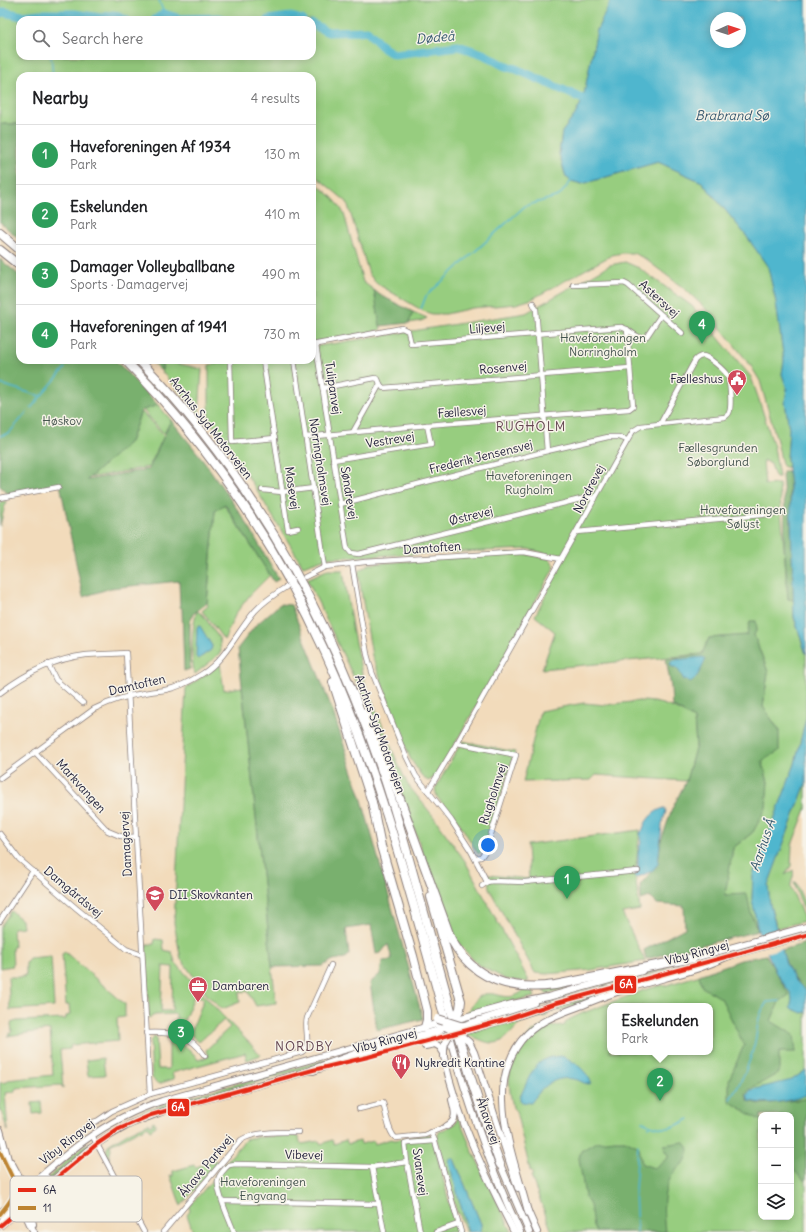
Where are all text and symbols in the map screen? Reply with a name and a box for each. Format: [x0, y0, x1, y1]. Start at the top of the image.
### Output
north arrow [710, 12, 746, 48]
search box [16, 16, 316, 60]
icon: search [30, 27, 52, 49]
water label: Dødeå [415, 27, 456, 48]
text: Search here [62, 29, 143, 48]
text: Nearby [32, 87, 88, 109]
text: 4 results [251, 90, 300, 107]
water label: Brabrand Sø [695, 107, 770, 124]
text: Haveforeningen Af 1934 [70, 137, 231, 156]
text: 1 [42, 146, 48, 163]
text: 130 m [264, 146, 300, 163]
text: Park [70, 156, 97, 173]
text: Eskelunden [70, 197, 148, 216]
text: 2 [41, 206, 49, 223]
text: 410 m [264, 206, 300, 223]
text: Park [70, 216, 97, 233]
text: Damager Volleyballbane [70, 257, 235, 276]
text: 3 [41, 266, 49, 283]
text: 490 m [262, 266, 300, 283]
text: Sports · Damagervej [70, 276, 188, 293]
street label: Astersvej [636, 277, 683, 321]
pin: 4 [689, 311, 715, 344]
text: Haveforeningen af 1941 [70, 317, 227, 336]
street label: Liljevej [468, 318, 506, 337]
text: 4 [41, 326, 49, 343]
text: 730 m [263, 326, 300, 343]
park label: Haveforeningen Norringholm [560, 330, 646, 359]
text: Park [70, 336, 97, 353]
street label: Rosenvej [478, 358, 528, 377]
street label: Tulipanvej [322, 360, 345, 415]
public building icon: Fælleshus [726, 368, 748, 396]
place label: Fælleshus [670, 371, 723, 386]
street label: Aarhus Syd Motorvejen [167, 374, 256, 482]
street label: Fællesvej [437, 402, 487, 421]
park label: Høskov [42, 413, 82, 428]
street label: Norringholmsvej [306, 417, 335, 507]
district label: RUGHOLM [496, 418, 566, 435]
street label: Vestrevej [365, 428, 415, 451]
street label: Frederik Jensensvej [428, 436, 534, 477]
park label: Fællesgrunden Søborglund [678, 440, 758, 469]
street label: Nordrevej [570, 462, 608, 516]
street label: Mosevej [282, 465, 303, 510]
street label: Søndrevej [338, 465, 361, 520]
park label: Haveforeningen Rugholm [486, 468, 572, 497]
park label: Haveforeningen Sølyst [700, 502, 786, 531]
street label: Østrevej [447, 503, 494, 528]
street label: Damtoften [403, 538, 461, 557]
street label: Damtoften [107, 671, 167, 698]
street label: Aarhus Syd Motorvejen [352, 672, 409, 795]
street label: Markvangen [53, 756, 109, 816]
street label: Rugholmvej [476, 762, 509, 826]
street label: Damagervej [116, 811, 135, 877]
water label: Aarhus Å [746, 817, 779, 873]
your location [478, 835, 498, 855]
street label: Damgårdsvej [41, 863, 106, 920]
pin: 1 [554, 866, 580, 899]
school or university icon: DII Skovkanten [144, 884, 166, 912]
place label: DII Skovkanten [169, 887, 253, 902]
street label: Viby Ringvej [663, 937, 730, 968]
office icon: Dambaren [187, 975, 209, 1003]
line badge: 6A [614, 975, 637, 994]
text: 6A [619, 977, 633, 991]
place label: Dambaren [212, 978, 269, 993]
popup [607, 1003, 713, 1055]
text: Eskelunden [621, 1011, 699, 1030]
pin: 3 [168, 1019, 194, 1052]
street label: Viby Ringvej [351, 1025, 418, 1056]
text: Park [621, 1030, 648, 1047]
district label: NORDBY [275, 1038, 333, 1055]
restaurant icon: Nykredit Kantine [390, 1052, 412, 1080]
place label: Nykredit Kantine [415, 1055, 505, 1070]
pin: 2 [647, 1068, 673, 1101]
street label: Åhavevej [473, 1095, 503, 1146]
line badge: 6A [167, 1098, 190, 1117]
text: 6A [171, 1100, 185, 1114]
map controls [758, 1112, 794, 1220]
button: + [758, 1112, 794, 1148]
street label: Viby Ringvej [36, 1116, 97, 1168]
street label: Åhave Parkvej [175, 1132, 236, 1200]
street label: Vibevej [285, 1147, 323, 1162]
street label: Svanevej [410, 1147, 431, 1197]
button: − [758, 1148, 794, 1184]
park label: Haveforeningen Engvang [220, 1174, 306, 1203]
legend [10, 1176, 142, 1222]
text: 6A [43, 1183, 56, 1197]
button: layers [758, 1184, 794, 1220]
text: 11 [43, 1201, 52, 1215]

